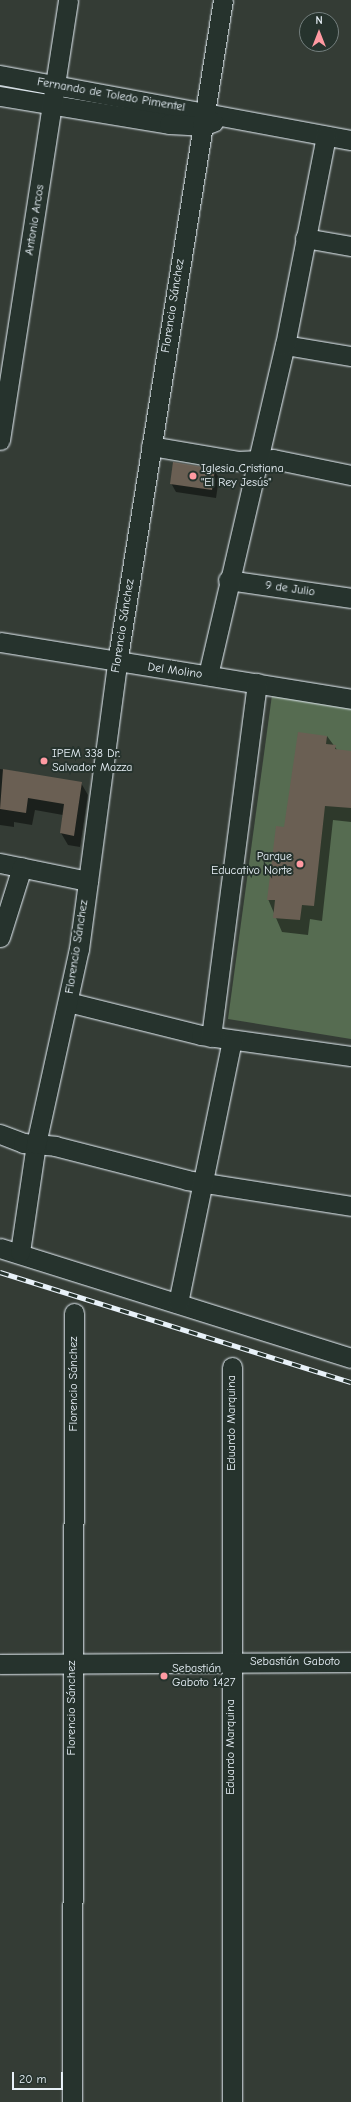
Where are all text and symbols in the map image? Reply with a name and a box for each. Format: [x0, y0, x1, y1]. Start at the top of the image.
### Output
north arrow [299, 12, 339, 52]
text: N [315, 14, 323, 27]
street label: Fernando de Toledo Pimentel [36, 75, 186, 115]
street label: Antonio Arcos [22, 184, 48, 256]
street label: Florencio Sánchez [158, 258, 188, 354]
place label: Iglesia Cristiana "El Rey Jesús" [201, 462, 284, 490]
marker: Iglesia Cristiana "El Rey Jesús" [188, 471, 198, 481]
street label: Florencio Sánchez [108, 578, 138, 674]
street label: 9 de Julio [264, 578, 316, 600]
street label: Del Molino [147, 660, 203, 682]
place label: IPEM 338 Dr. Salvador Mazza [52, 747, 132, 775]
marker: IPEM 338 Dr. Salvador Mazza [39, 756, 49, 766]
place label: Parque Educativo Norte [211, 850, 292, 878]
marker: Parque Educativo Norte [295, 859, 305, 869]
street label: Florencio Sánchez [62, 899, 92, 995]
street label: Florencio Sánchez [67, 1337, 81, 1431]
street label: Eduardo Marquina [225, 1375, 239, 1471]
street label: Sebastián Gaboto [250, 1655, 340, 1669]
street label: Florencio Sánchez [65, 1661, 79, 1755]
place label: Sebastián Gaboto 1427 [172, 1662, 235, 1690]
marker: Sebastián Gaboto 1427 [159, 1671, 169, 1681]
street label: Eduardo Marquina [224, 1699, 238, 1795]
scale bar [14, 2064, 65, 2090]
text: 20 m [19, 2072, 47, 2086]

